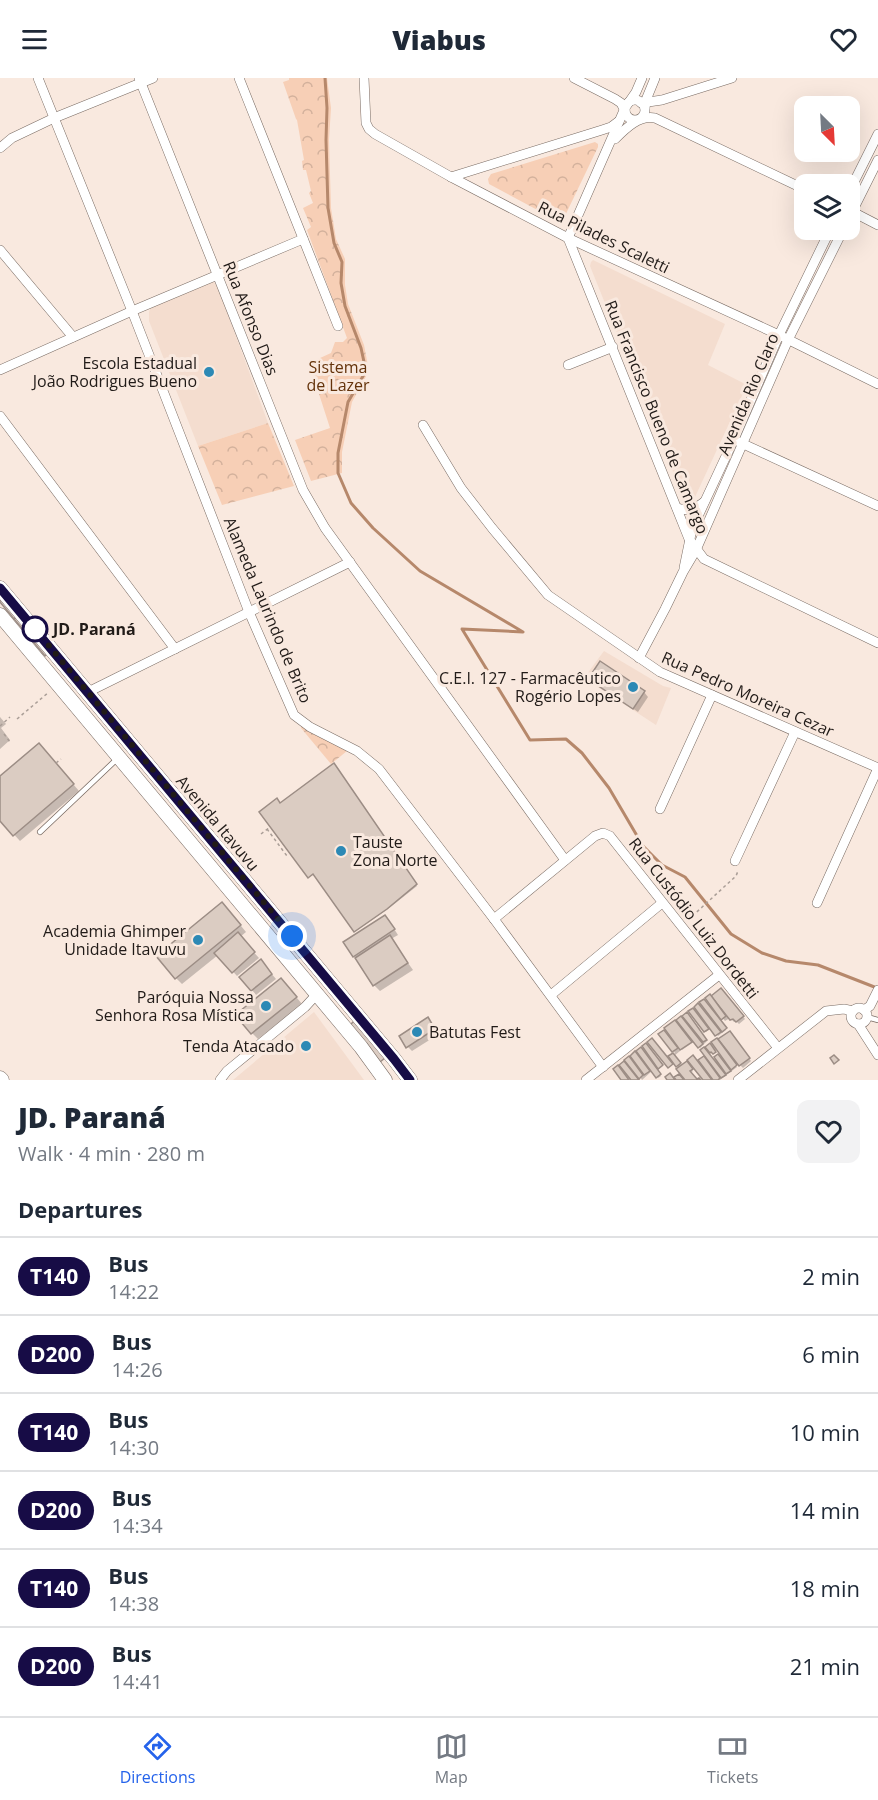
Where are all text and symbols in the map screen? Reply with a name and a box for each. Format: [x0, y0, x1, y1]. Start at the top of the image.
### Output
text: Viabus [392, 21, 486, 58]
icon: menu [18, 23, 51, 56]
icon: heart [827, 23, 860, 56]
north arrow [794, 96, 860, 162]
map controls [794, 96, 860, 240]
button: layers [794, 174, 860, 240]
street label: Rua Pilades Scaletti [535, 196, 673, 278]
street label: Rua Afonso Dias [218, 258, 284, 378]
street label: Rua Francisco Bueno de Camargo [600, 297, 714, 537]
street label: Avenida Rio Claro [712, 330, 784, 458]
place label: Escola Estadual João Rodrigues Bueno [31, 352, 197, 392]
park label: Sistema de Lazer [306, 356, 370, 396]
marker: Escola Estadual João Rodrigues Bueno [202, 365, 216, 379]
street label: Alameda Laurindo de Brito [219, 514, 317, 706]
marker: JD. Paraná [22, 616, 48, 642]
place label: JD. Paraná [51, 618, 136, 640]
street label: Rua Pedro Moreira Cezar [658, 646, 838, 742]
place label: C.E.I. 127 - Farmacêutico Rogério Lopes [439, 667, 621, 707]
marker: C.E.I. 127 - Farmacêutico Rogério Lopes [626, 680, 640, 694]
street label: Avenida Itavuvu [172, 771, 264, 875]
place label: Tauste Zona Norte [353, 831, 438, 871]
street label: Rua Custódio Luiz Dordetti [624, 833, 764, 1003]
marker: Tauste Zona Norte [334, 844, 348, 858]
place label: Academia Ghimper Unidade Itavuvu [43, 920, 186, 960]
your location [277, 921, 307, 951]
marker: Academia Ghimper Unidade Itavuvu [191, 933, 205, 947]
place label: Paróquia Nossa Senhora Rosa Mística [95, 986, 254, 1026]
marker: Paróquia Nossa Senhora Rosa Mística [259, 999, 273, 1013]
place label: Batutas Fest [429, 1021, 521, 1043]
marker: Batutas Fest [410, 1025, 424, 1039]
place label: Tenda Atacado [183, 1035, 294, 1057]
marker: Tenda Atacado [299, 1039, 313, 1053]
text: JD. Paraná [18, 1098, 166, 1136]
button: heart [797, 1100, 860, 1163]
text: Walk · 4 min · 280 m [18, 1140, 205, 1167]
text: Departures [18, 1194, 142, 1224]
text: Bus [108, 1248, 148, 1278]
text: 2 min [802, 1261, 860, 1291]
text: T140 [30, 1262, 78, 1290]
text: 14:22 [108, 1278, 159, 1305]
text: Bus [112, 1326, 152, 1356]
text: 6 min [802, 1339, 860, 1369]
text: D200 [30, 1340, 82, 1368]
text: 14:26 [112, 1356, 163, 1383]
text: Bus [108, 1404, 148, 1434]
text: 10 min [790, 1417, 860, 1447]
text: T140 [30, 1418, 78, 1446]
text: 14:30 [108, 1434, 159, 1461]
text: Bus [112, 1482, 152, 1512]
text: 14 min [790, 1495, 860, 1525]
text: D200 [30, 1496, 82, 1524]
text: 14:34 [112, 1512, 163, 1539]
text: Bus [108, 1560, 148, 1590]
text: 18 min [790, 1573, 860, 1603]
text: T140 [30, 1574, 78, 1602]
text: 14:38 [108, 1590, 159, 1617]
text: Bus [112, 1638, 152, 1668]
text: 21 min [790, 1651, 860, 1681]
text: D200 [30, 1652, 82, 1680]
text: 14:41 [112, 1668, 163, 1695]
tab: Directions [120, 1730, 195, 1788]
tab: Map [435, 1730, 468, 1788]
tab: Tickets [707, 1730, 758, 1788]

